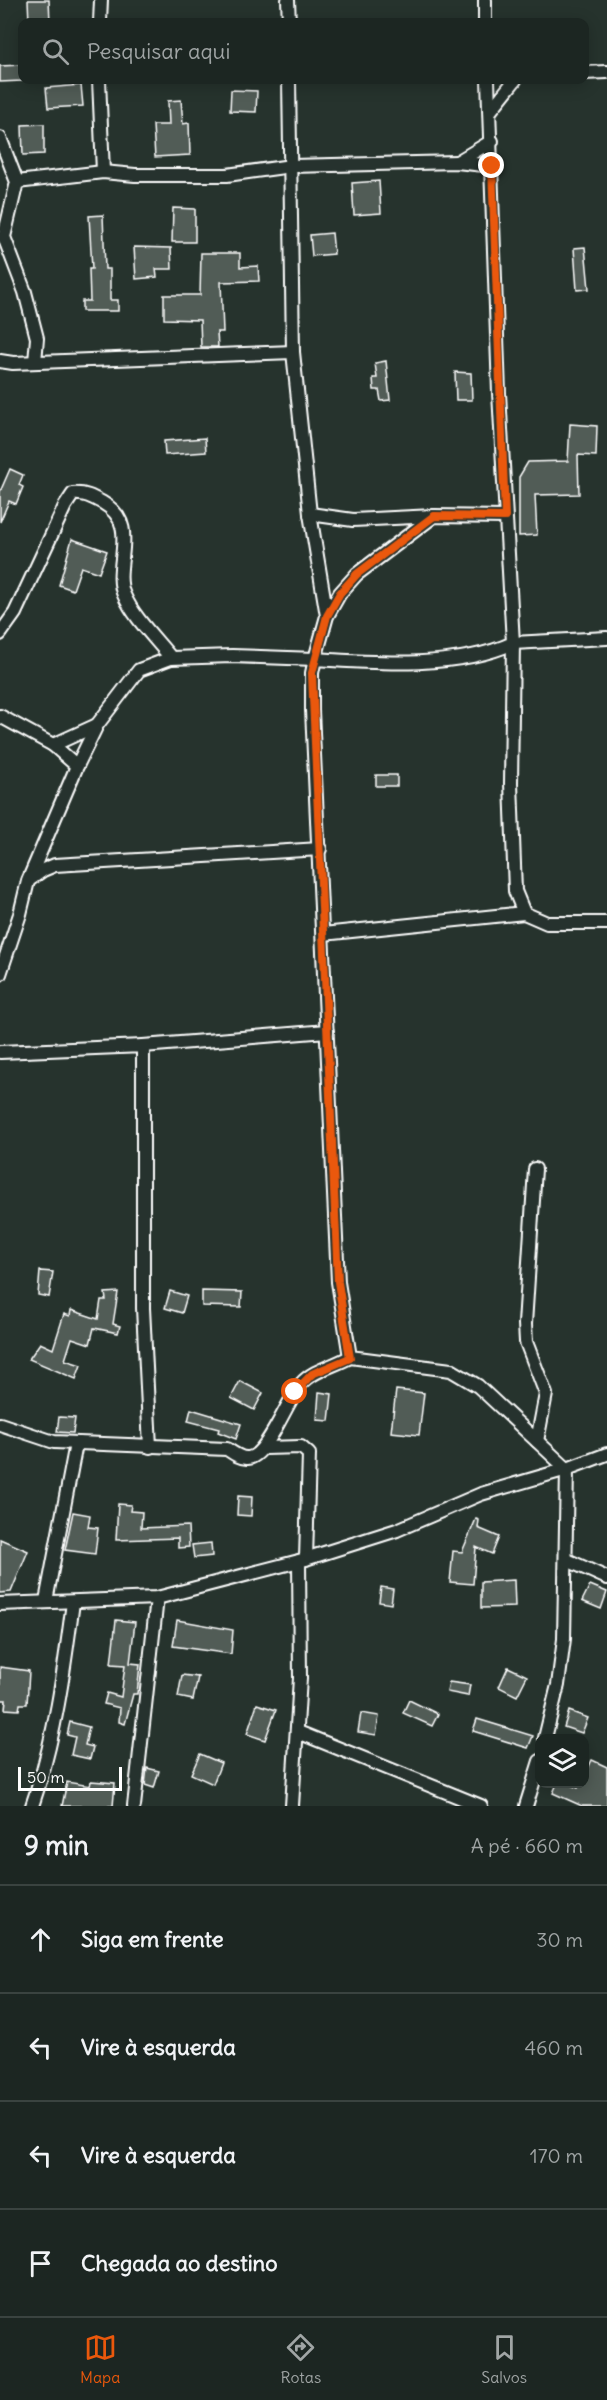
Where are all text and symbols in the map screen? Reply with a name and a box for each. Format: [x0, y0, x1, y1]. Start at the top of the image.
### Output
search box [18, 18, 589, 84]
icon: search [39, 35, 72, 68]
text: Pesquisar aqui [87, 37, 230, 65]
route end [478, 152, 504, 178]
route start [281, 1378, 307, 1404]
map controls [535, 1734, 589, 1788]
button: layers [535, 1734, 589, 1788]
scale bar [18, 1764, 122, 1792]
text: 50 m [27, 1767, 65, 1787]
text: 9 min [24, 1829, 89, 1862]
text: A pé · 660 m [471, 1833, 583, 1858]
icon: ahead [24, 1923, 57, 1956]
text: Siga em frente [81, 1925, 224, 1953]
text: 30 m [536, 1927, 583, 1952]
icon: left [24, 2031, 57, 2064]
text: Vire à esquerda [81, 2033, 236, 2061]
text: 460 m [524, 2035, 583, 2060]
icon: left [24, 2139, 57, 2172]
text: Vire à esquerda [81, 2141, 236, 2169]
text: 170 m [530, 2143, 583, 2168]
icon: arrive [24, 2247, 57, 2280]
text: Chegada ao destino [81, 2249, 278, 2277]
tab: Mapa [80, 2331, 120, 2387]
tab: Rotas [280, 2331, 321, 2387]
tab: Salvos [481, 2331, 527, 2387]

